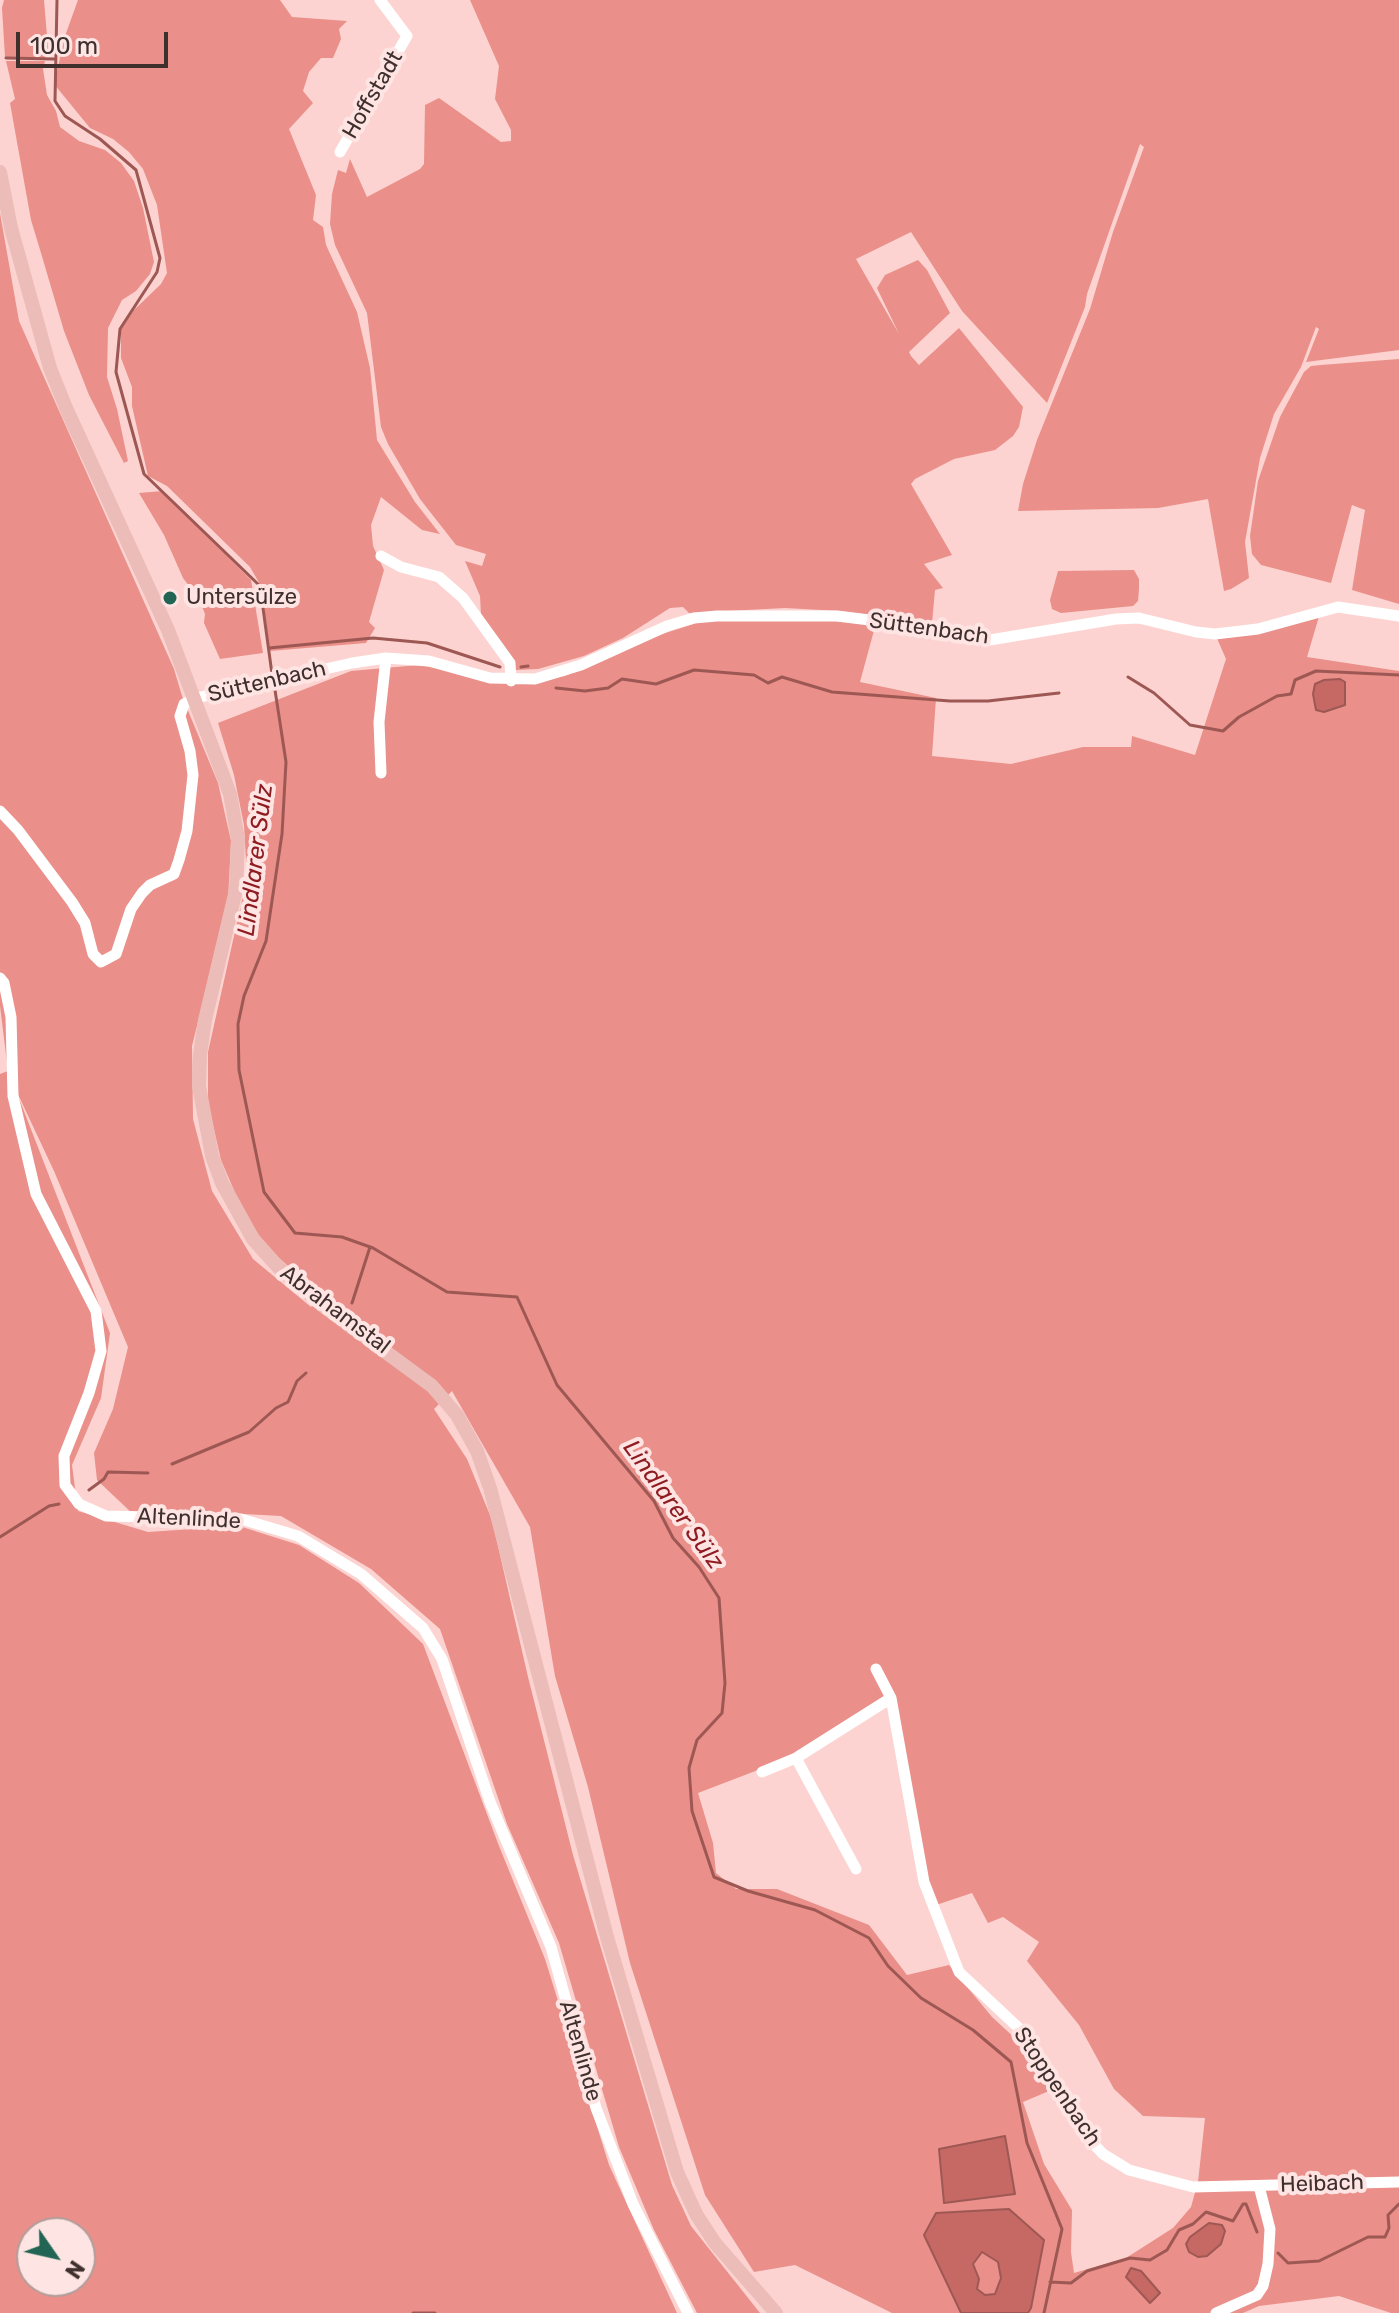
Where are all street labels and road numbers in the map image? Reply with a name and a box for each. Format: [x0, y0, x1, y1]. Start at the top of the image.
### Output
street label: Hoffstadt [337, 46, 409, 144]
street label: Süttenbach [867, 608, 991, 650]
street label: Süttenbach [205, 656, 329, 708]
street label: Abrahamstal [275, 1260, 395, 1360]
street label: Altenlinde [137, 1503, 241, 1535]
street label: Altenlinde [553, 1997, 607, 2105]
street label: Stoppenbach [1008, 2023, 1106, 2151]
street label: Heibach [1280, 2169, 1364, 2199]

